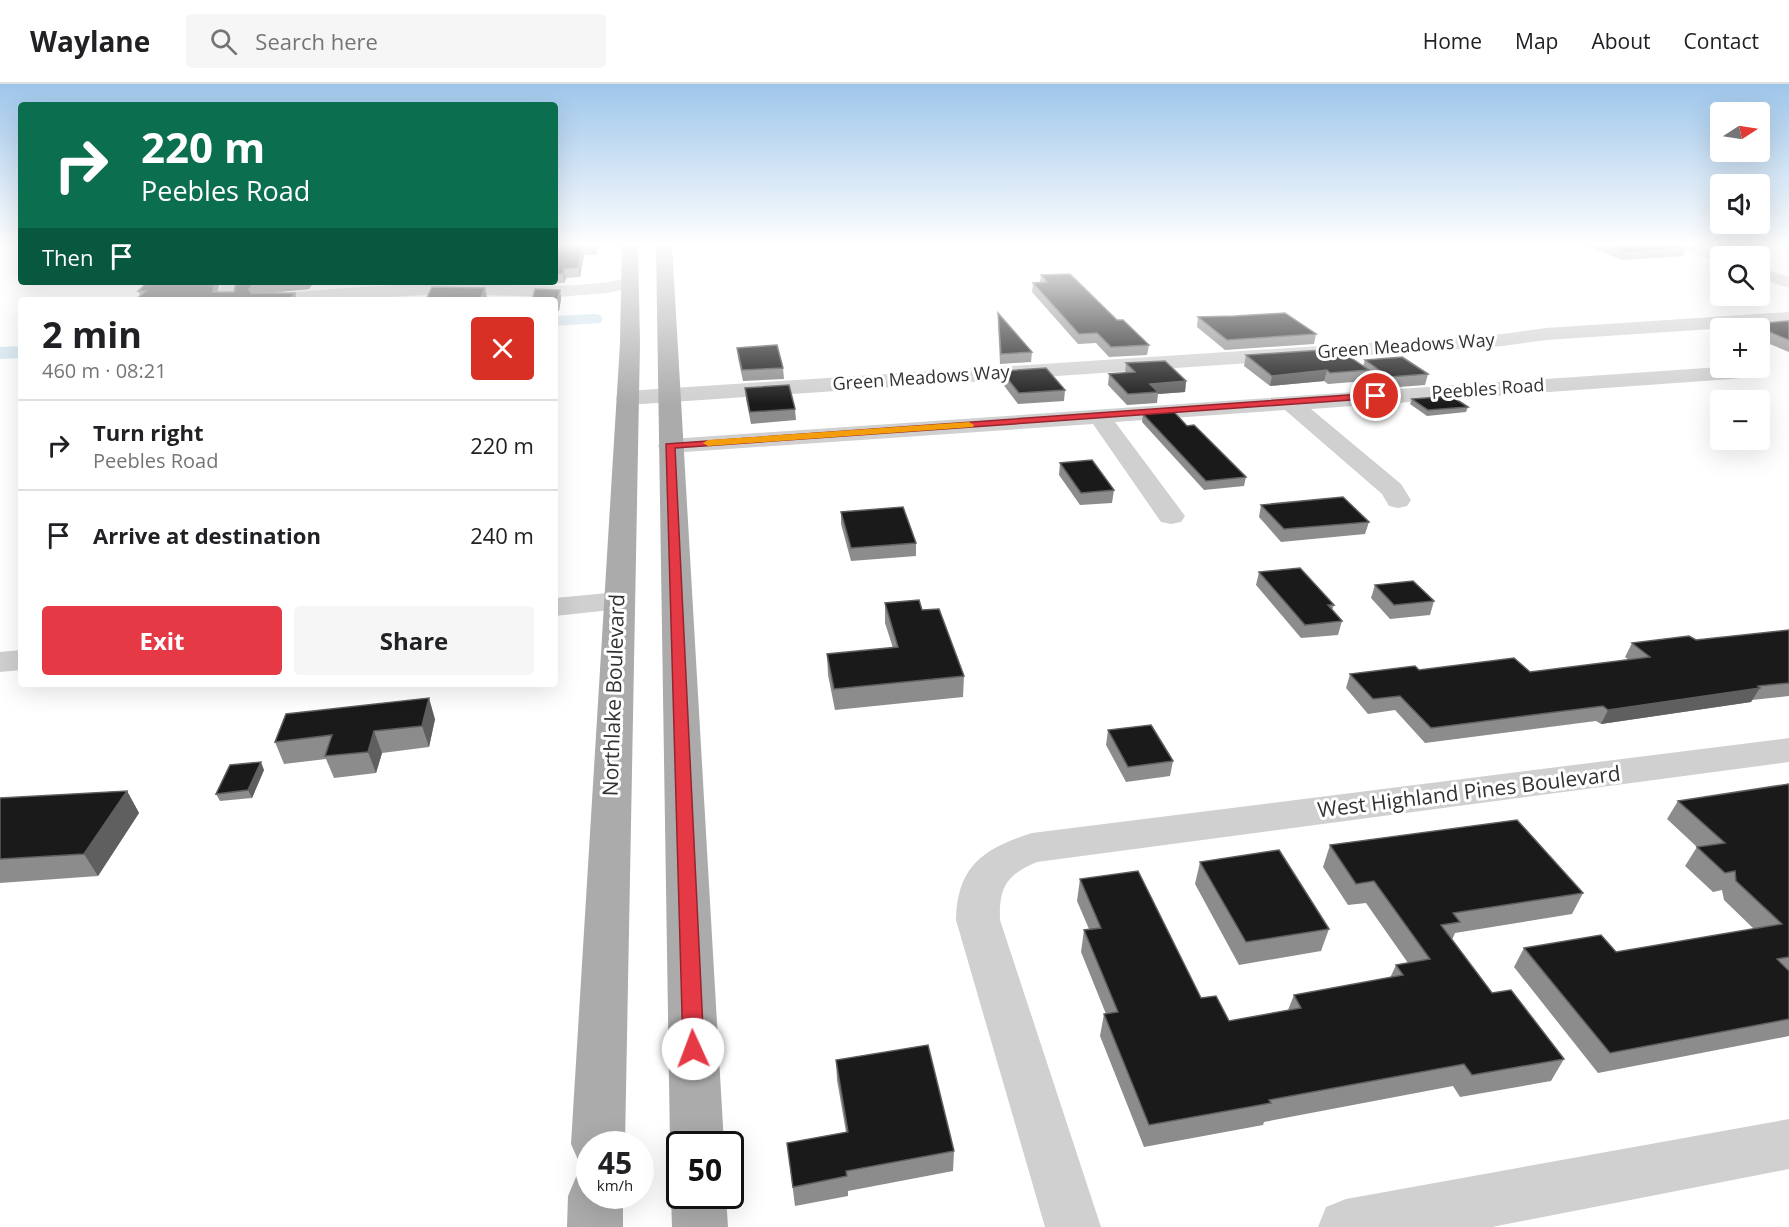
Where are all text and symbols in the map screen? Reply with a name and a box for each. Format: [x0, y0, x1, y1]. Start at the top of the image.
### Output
search box [186, 14, 606, 68]
text: Waylane [30, 22, 150, 60]
icon: search [207, 25, 240, 58]
text: Search here [255, 26, 378, 56]
text: Home [1423, 27, 1482, 55]
text: Map [1515, 27, 1558, 55]
text: About [1591, 27, 1651, 55]
text: Contact [1684, 27, 1759, 55]
north arrow [1710, 102, 1770, 162]
map controls [1710, 102, 1770, 450]
text: 220 m [141, 118, 265, 175]
icon: right [42, 126, 120, 204]
text: Peebles Road [141, 172, 310, 209]
button: sound [1710, 174, 1770, 234]
icon: arrive [105, 240, 138, 273]
text: Then [42, 242, 93, 272]
button: search [1710, 246, 1770, 306]
text: 2 min [42, 310, 142, 359]
button: close [471, 317, 534, 380]
button: + [1710, 318, 1770, 378]
street label: Green Meadows Way [1317, 327, 1496, 363]
text: 460 m · 08:21 [42, 357, 167, 384]
street label: Green Meadows Way [832, 359, 1011, 395]
pin [1350, 370, 1401, 421]
street label: Peebles Road [1431, 372, 1545, 404]
icon: arrive [1359, 379, 1392, 412]
button: − [1710, 390, 1770, 450]
text: Turn right [93, 417, 204, 447]
icon: right [42, 429, 75, 462]
text: 220 m [470, 430, 534, 460]
text: Peebles Road [93, 447, 218, 474]
icon: arrive [42, 519, 75, 552]
text: Arrive at destination [93, 520, 321, 550]
text: 240 m [470, 520, 534, 550]
street label: Northlake Boulevard [595, 593, 631, 797]
button: Exit [42, 606, 282, 675]
button: Share [294, 606, 534, 675]
street label: West Highland Pines Boulevard [1316, 759, 1622, 823]
position arrow [661, 1017, 725, 1081]
speed limit sign: 50 [666, 1131, 744, 1209]
text: 45 [598, 1142, 632, 1183]
text: km/h [597, 1175, 633, 1195]

